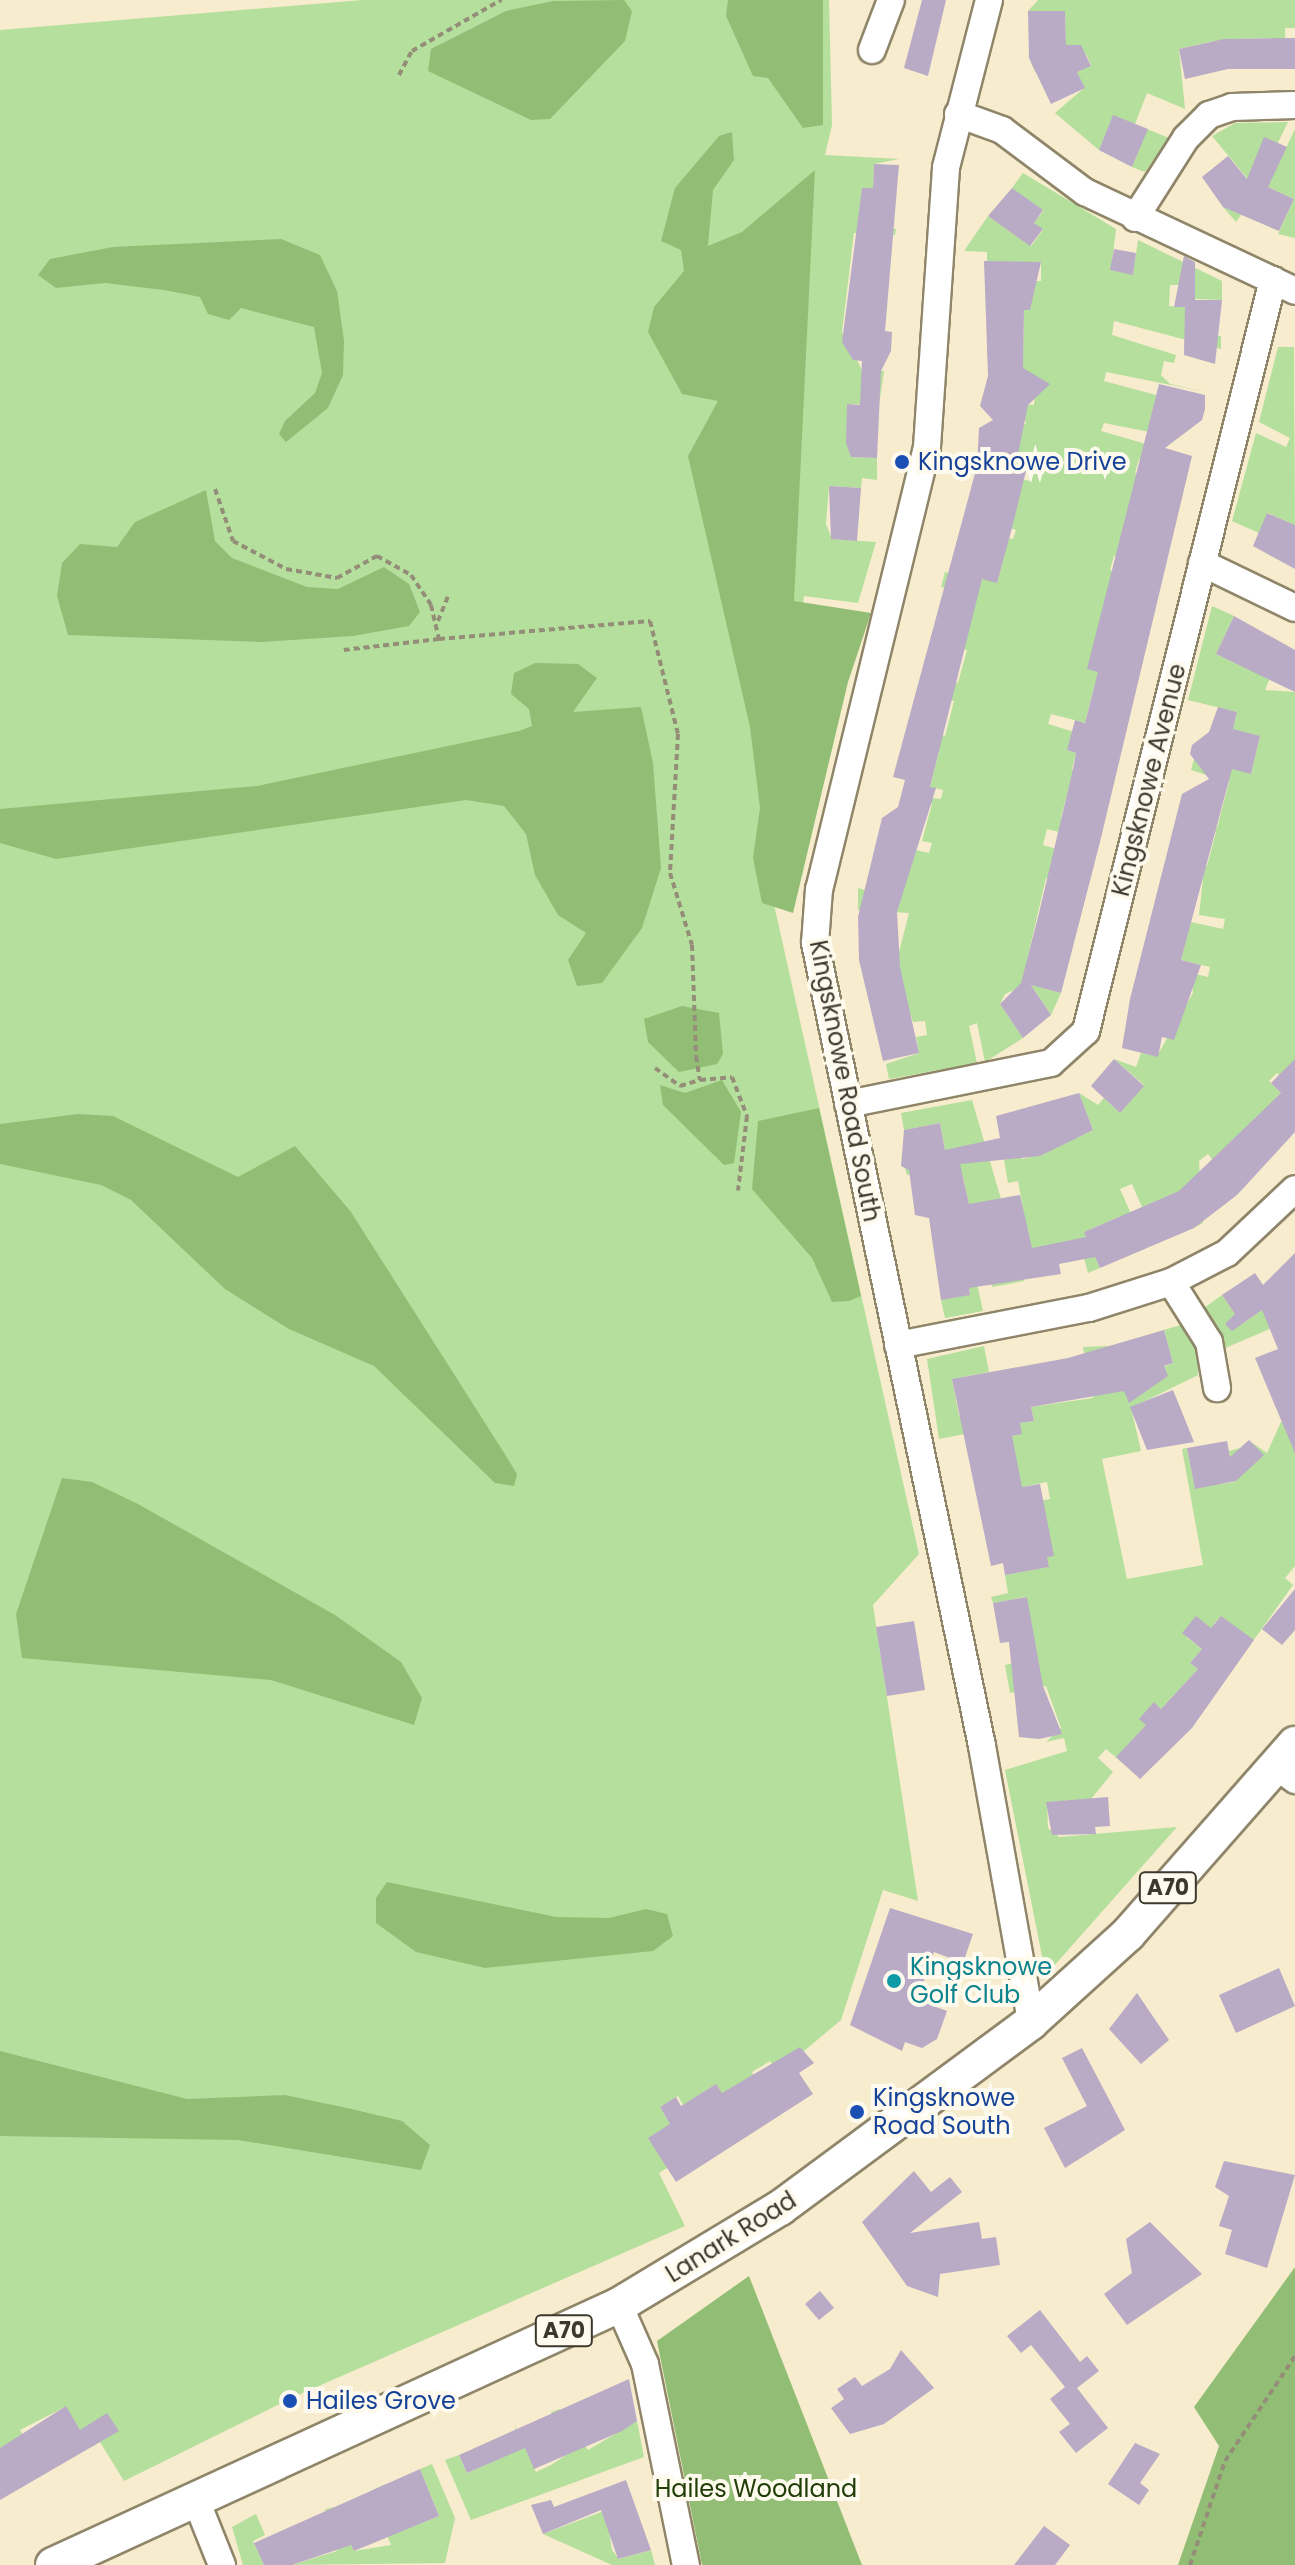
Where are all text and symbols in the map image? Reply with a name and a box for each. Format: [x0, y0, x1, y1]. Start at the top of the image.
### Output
place label: Kingsknowe Drive [918, 448, 1127, 476]
marker: Kingsknowe Drive [893, 453, 911, 471]
street label: Kingsknowe Avenue [1106, 661, 1192, 899]
street label: Kingsknowe Road South [804, 938, 886, 1224]
road number: A70 [1138, 1870, 1198, 1906]
place label: Kingsknowe Golf Club [910, 1953, 1052, 2009]
marker: Kingsknowe Golf Club [885, 1972, 903, 1990]
place label: Kingsknowe Road South [873, 2084, 1015, 2140]
marker: Kingsknowe Road South [848, 2103, 866, 2121]
street label: Lanark Road [660, 2185, 802, 2289]
road number: A70 [534, 2313, 594, 2349]
place label: Hailes Grove [306, 2387, 456, 2415]
marker: Hailes Grove [281, 2392, 299, 2410]
park label: Hailes Woodland [655, 2475, 857, 2503]

